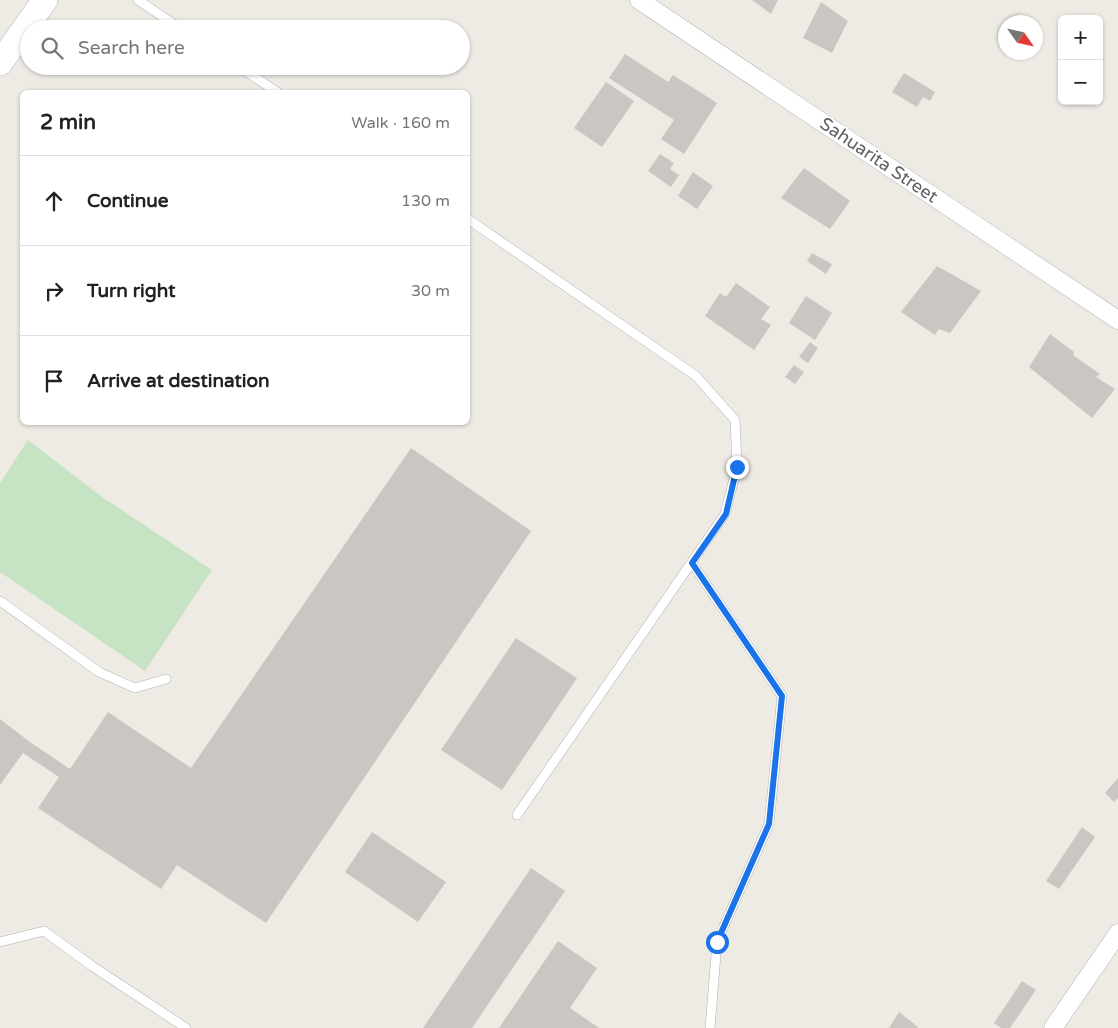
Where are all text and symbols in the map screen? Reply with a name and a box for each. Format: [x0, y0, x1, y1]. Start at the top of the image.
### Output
north arrow [998, 15, 1043, 60]
map controls [1058, 15, 1103, 105]
button: + [1058, 15, 1103, 60]
search box [20, 20, 470, 75]
icon: search [38, 34, 66, 62]
text: Search here [78, 37, 185, 59]
button: − [1058, 60, 1103, 105]
text: 2 min [40, 110, 96, 135]
street label: Sahuarita Street [816, 112, 942, 208]
text: Walk · 160 m [351, 113, 450, 133]
icon: ahead [40, 187, 68, 215]
text: Continue [87, 190, 169, 212]
text: 130 m [401, 191, 450, 211]
icon: right [40, 277, 68, 305]
text: Turn right [87, 280, 175, 302]
text: 30 m [411, 281, 450, 301]
icon: arrive [40, 367, 68, 395]
text: Arrive at destination [87, 370, 270, 392]
route end [726, 456, 749, 479]
route start [706, 931, 729, 954]

